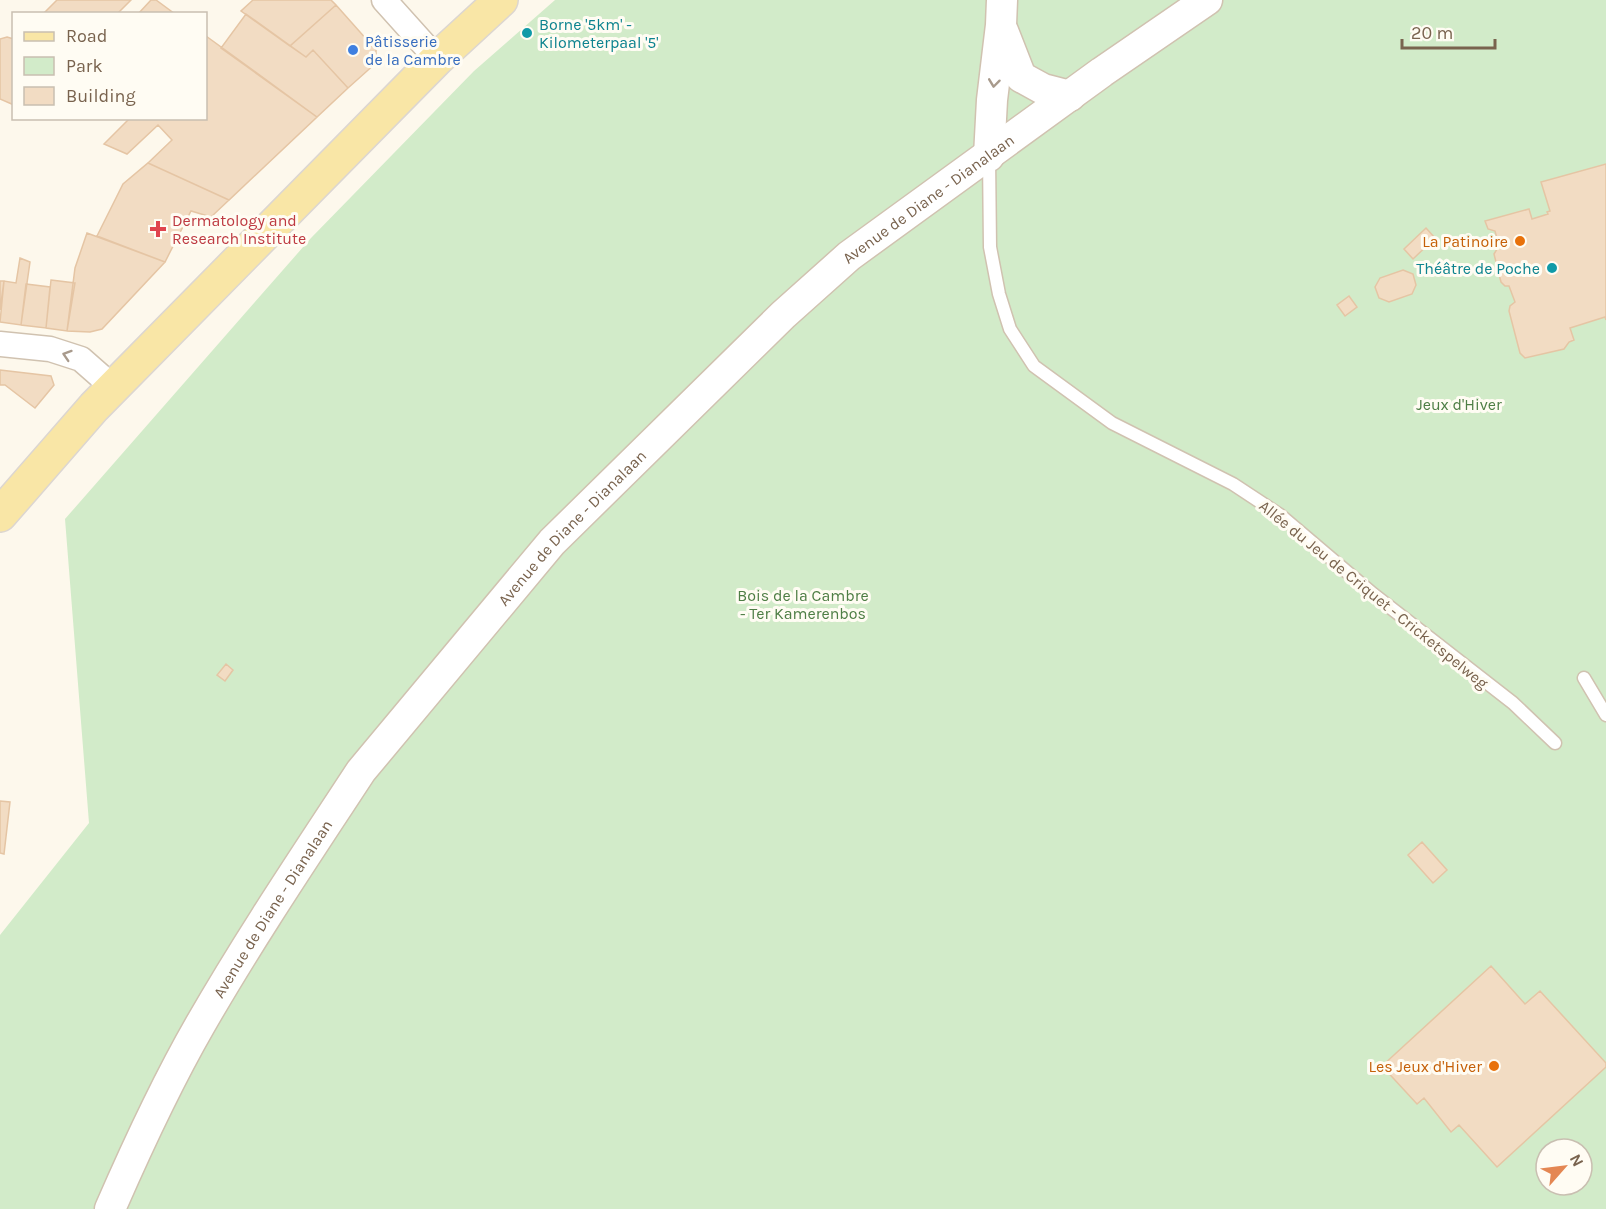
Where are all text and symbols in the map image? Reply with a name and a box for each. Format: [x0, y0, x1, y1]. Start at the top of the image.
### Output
legend [12, 12, 207, 120]
scale bar [1402, 12, 1495, 50]
place label: Borne '5km' - Kilometerpaal '5' [539, 15, 659, 52]
text: 20 m [1411, 22, 1453, 44]
text: Road [66, 25, 107, 47]
marker: Borne '5km' - Kilometerpaal '5' [520, 26, 534, 40]
place label: Pâtisserie de la Cambre [365, 32, 461, 69]
marker: Pâtisserie de la Cambre [346, 43, 360, 57]
text: Park [66, 55, 103, 77]
one-way arrow [988, 79, 1001, 88]
text: Building [66, 85, 136, 107]
street label: Avenue de Diane - Dianalaan [838, 130, 1018, 268]
place label: Dermatology and Research Institute [172, 211, 306, 248]
marker: Dermatology and Research Institute [149, 220, 167, 238]
place label: La Patinoire [1422, 232, 1508, 251]
marker: La Patinoire [1513, 234, 1527, 248]
place label: Théâtre de Poche [1416, 259, 1540, 278]
marker: Théâtre de Poche [1545, 261, 1559, 275]
one-way arrow [62, 349, 73, 362]
park label: Jeux d'Hiver [1416, 395, 1502, 414]
street label: Avenue de Diane - Dianalaan [494, 446, 650, 610]
street label: Allée du Jeu de Criquet - Cricketspelweg [1255, 496, 1492, 693]
park label: Bois de la Cambre - Ter Kamerenbos [737, 586, 869, 623]
street label: Avenue de Diane - Dianalaan [209, 816, 336, 1001]
place label: Les Jeux d'Hiver [1369, 1057, 1482, 1076]
marker: Les Jeux d'Hiver [1487, 1059, 1501, 1073]
north arrow [1534, 1137, 1594, 1197]
text: N [1566, 1151, 1588, 1170]

